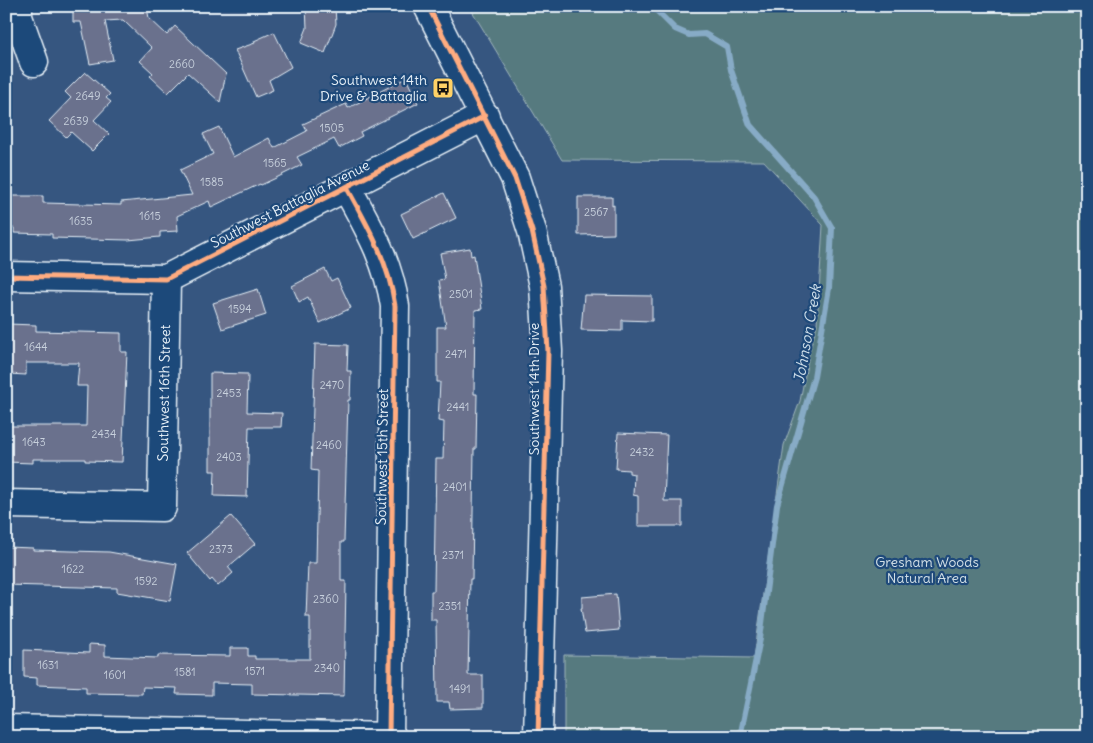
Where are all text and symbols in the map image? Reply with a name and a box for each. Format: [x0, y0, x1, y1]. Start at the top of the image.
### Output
house number: 2660 [169, 57, 195, 71]
place label: Southwest 14th Drive & Battaglia [320, 71, 427, 105]
bus stop icon: Southwest 14th Drive & Battaglia [431, 76, 455, 100]
house number: 2649 [75, 89, 101, 103]
house number: 2639 [64, 114, 88, 128]
house number: 1505 [320, 121, 344, 135]
street label: Southwest Battaglia Avenue [207, 156, 373, 252]
house number: 1565 [263, 156, 287, 170]
house number: 1585 [200, 175, 224, 189]
house number: 2567 [584, 205, 609, 219]
house number: 1615 [139, 209, 161, 223]
house number: 1635 [69, 214, 93, 228]
water label: Johnson Creek [789, 282, 825, 385]
house number: 2501 [449, 287, 473, 301]
house number: 1594 [228, 302, 252, 316]
street label: Southwest 14th Drive [525, 323, 543, 455]
street label: Southwest 16th Street [154, 324, 174, 462]
house number: 1644 [24, 340, 48, 354]
house number: 2471 [445, 347, 467, 361]
house number: 2470 [320, 378, 344, 392]
house number: 2453 [217, 386, 241, 400]
street label: Southwest 15th Street [372, 388, 392, 525]
house number: 2441 [447, 400, 469, 414]
house number: 2434 [92, 427, 116, 441]
house number: 1643 [22, 435, 46, 449]
house number: 2460 [316, 438, 342, 452]
house number: 2432 [630, 445, 654, 459]
house number: 2403 [216, 450, 242, 464]
house number: 2401 [443, 480, 467, 494]
house number: 2373 [209, 542, 233, 556]
house number: 2371 [442, 548, 464, 562]
park label: Gresham Woods Natural Area [875, 553, 979, 587]
house number: 1622 [62, 562, 84, 576]
house number: 1592 [134, 574, 158, 588]
house number: 2360 [313, 592, 339, 606]
house number: 2351 [439, 599, 461, 613]
house number: 1631 [37, 658, 59, 672]
house number: 2340 [314, 661, 340, 675]
house number: 1571 [245, 664, 265, 678]
house number: 1581 [174, 665, 196, 679]
house number: 1601 [104, 668, 126, 682]
house number: 1491 [449, 682, 471, 696]

